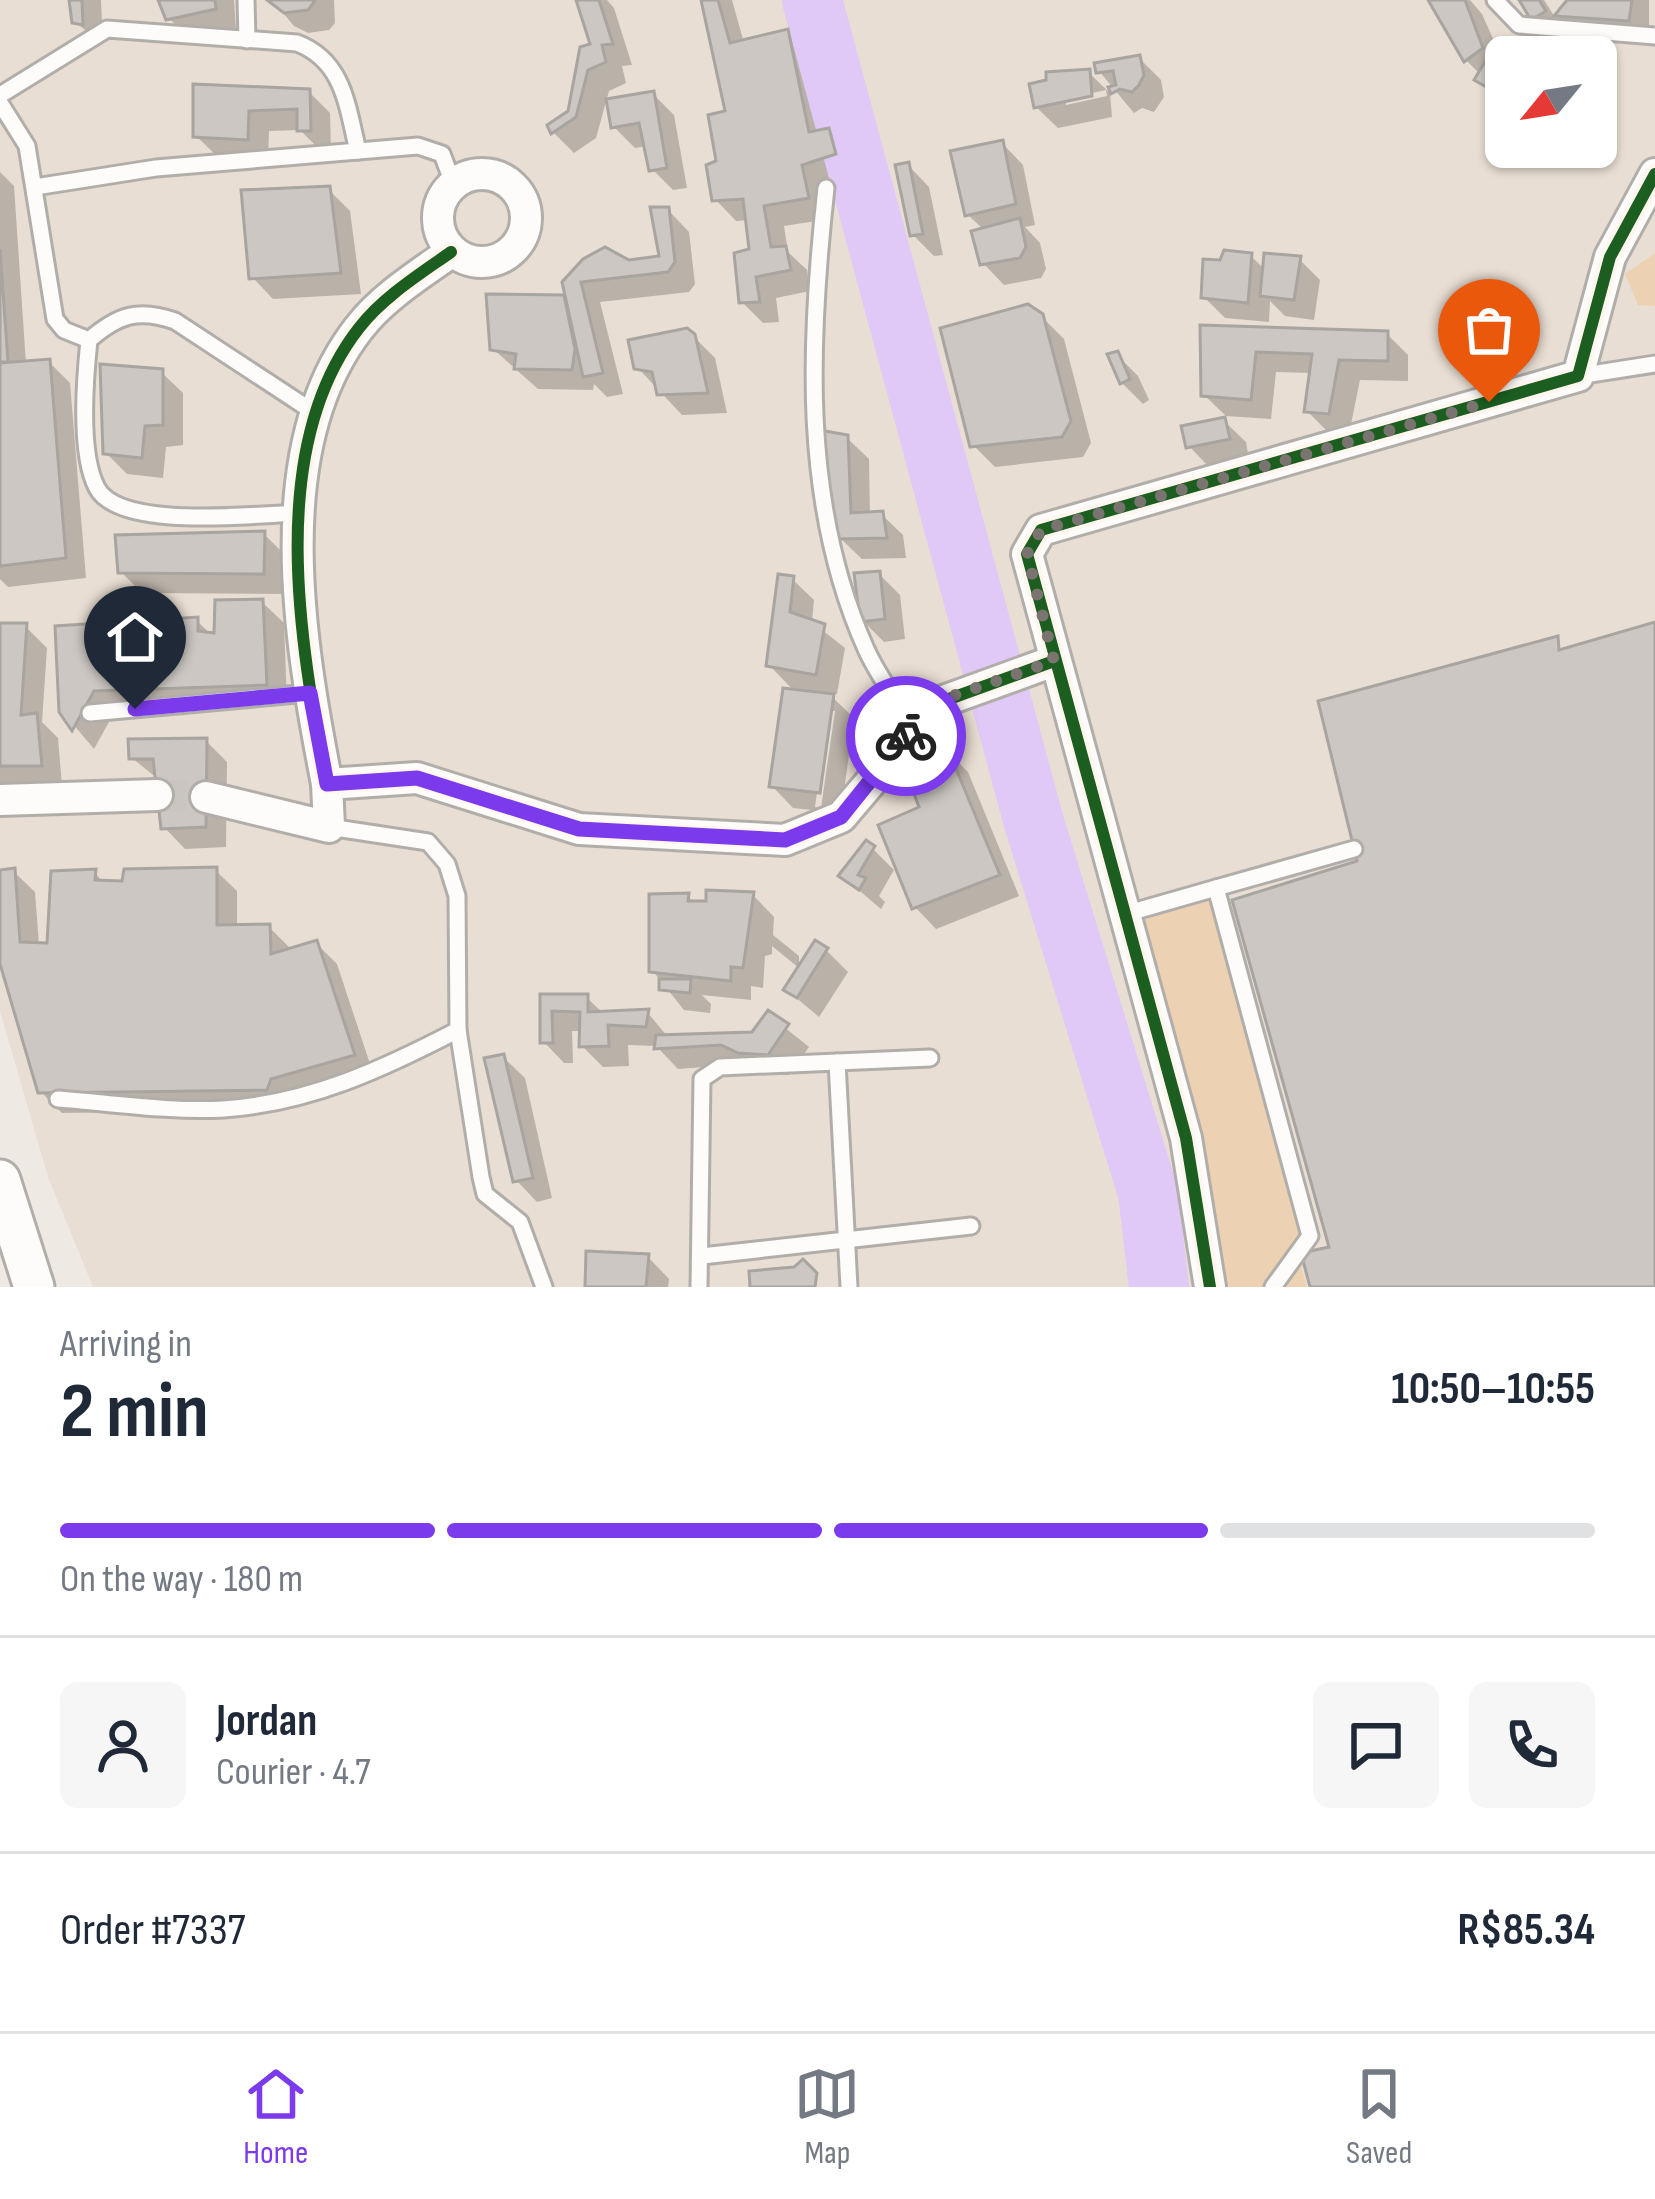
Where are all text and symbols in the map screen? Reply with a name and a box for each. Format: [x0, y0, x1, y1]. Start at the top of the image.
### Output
north arrow [1485, 36, 1617, 168]
map controls [1485, 36, 1617, 168]
pin [1438, 279, 1540, 402]
icon: bag [1456, 297, 1522, 363]
pin [84, 586, 186, 709]
icon: home [102, 604, 168, 670]
courier [846, 676, 966, 796]
icon: bike [873, 703, 939, 769]
text: Arriving in [60, 1321, 192, 1368]
text: 10:50–10:55 [1391, 1362, 1595, 1417]
text: 2 min [60, 1366, 209, 1459]
text: On the way · 180 m [60, 1556, 303, 1603]
button: person [60, 1682, 186, 1808]
button: chat [1313, 1682, 1439, 1808]
button: phone [1469, 1682, 1595, 1808]
text: Jordan [216, 1694, 317, 1749]
text: Courier · 4.7 [216, 1749, 371, 1796]
text: Order #7337 [60, 1903, 246, 1958]
text: R$85.34 [1458, 1903, 1595, 1958]
tab: Home [243, 2061, 309, 2173]
tab: Map [794, 2061, 860, 2173]
tab: Saved [1346, 2061, 1412, 2173]

